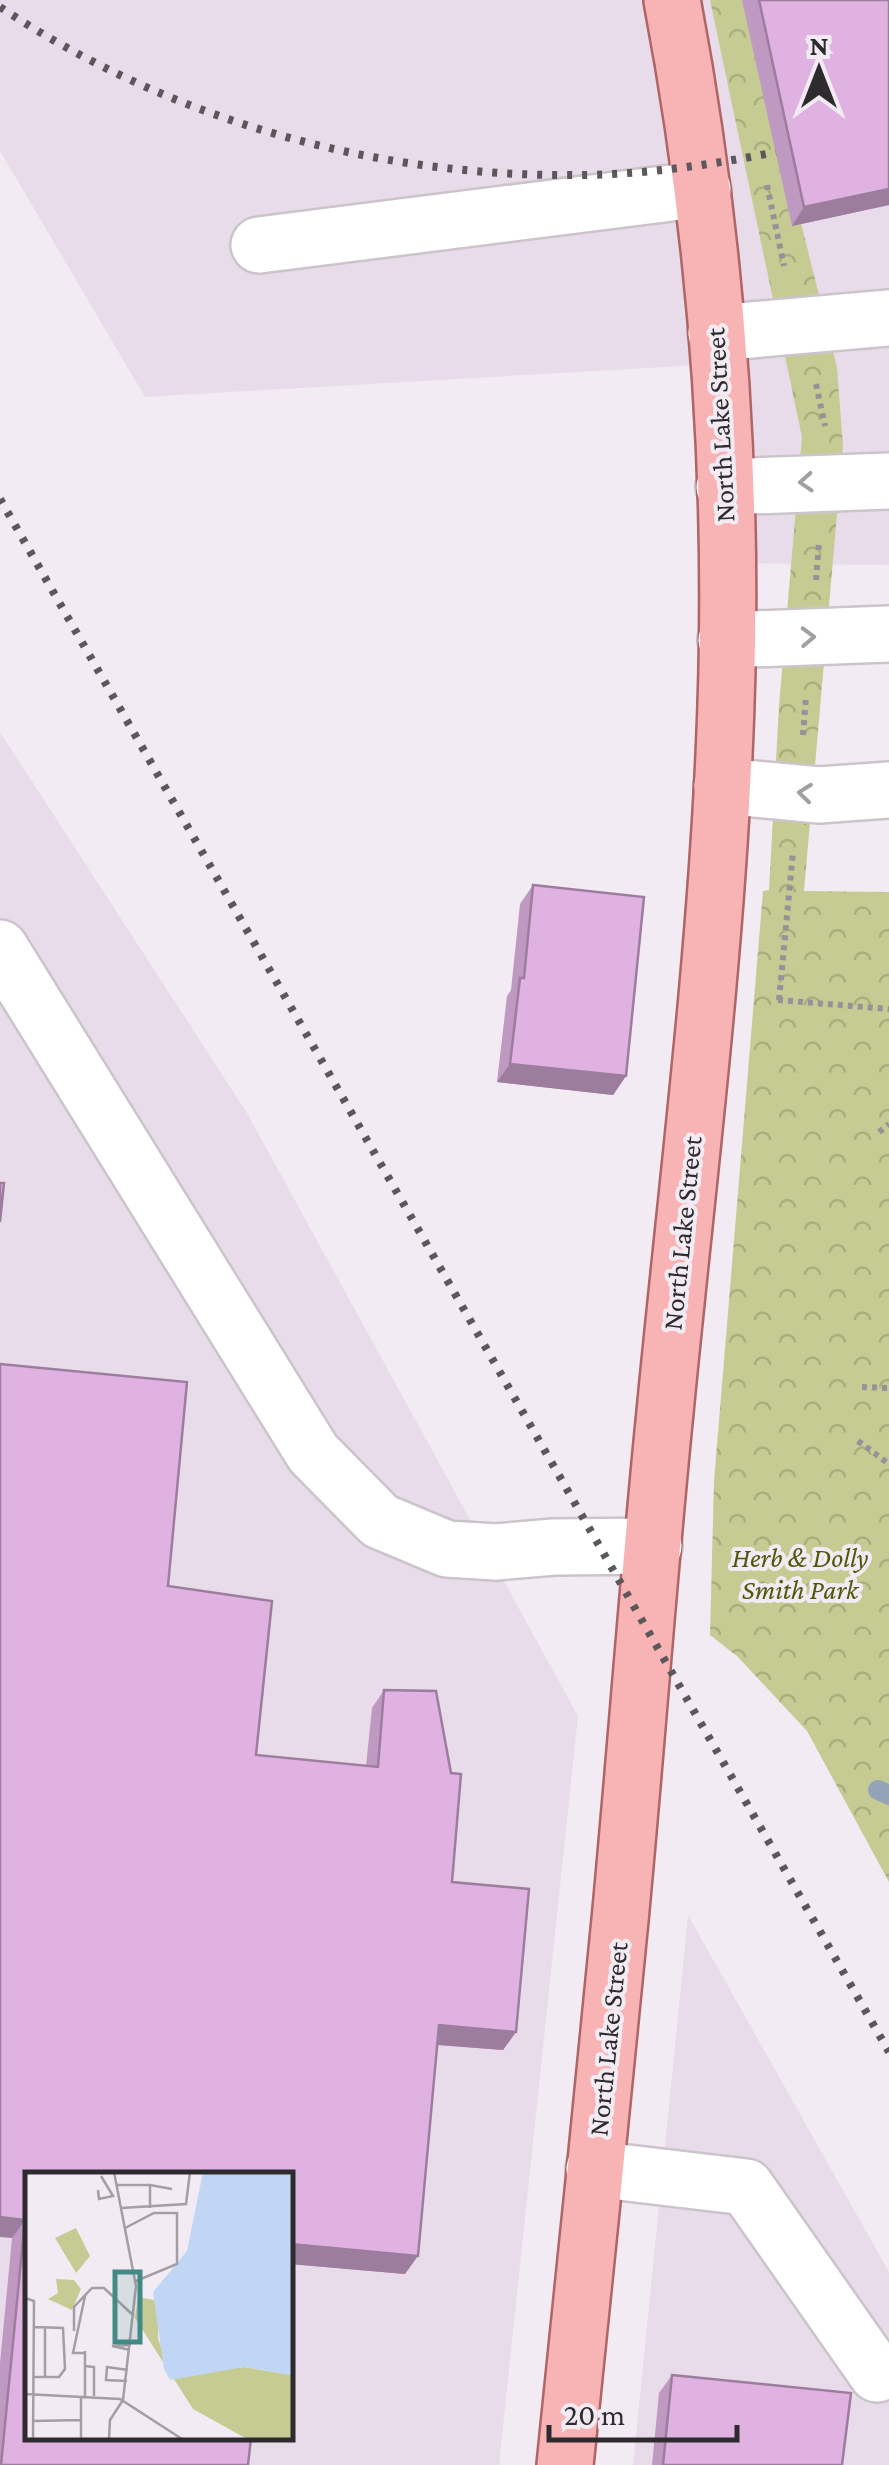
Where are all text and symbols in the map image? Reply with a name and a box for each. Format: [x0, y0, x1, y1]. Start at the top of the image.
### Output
north arrow [769, 20, 869, 120]
text: N [809, 30, 829, 61]
street label: North Lake Street [699, 326, 741, 523]
one-way arrow [798, 471, 814, 492]
one-way arrow [800, 626, 816, 647]
one-way arrow [797, 782, 813, 804]
street label: North Lake Street [656, 1134, 708, 1332]
park label: Herb & Dolly Smith Park [732, 1542, 869, 1605]
street label: North Lake Street [582, 1940, 634, 2138]
inset map [25, 2172, 292, 2440]
scale bar [549, 2380, 736, 2442]
text: 20 m [564, 2398, 625, 2431]

